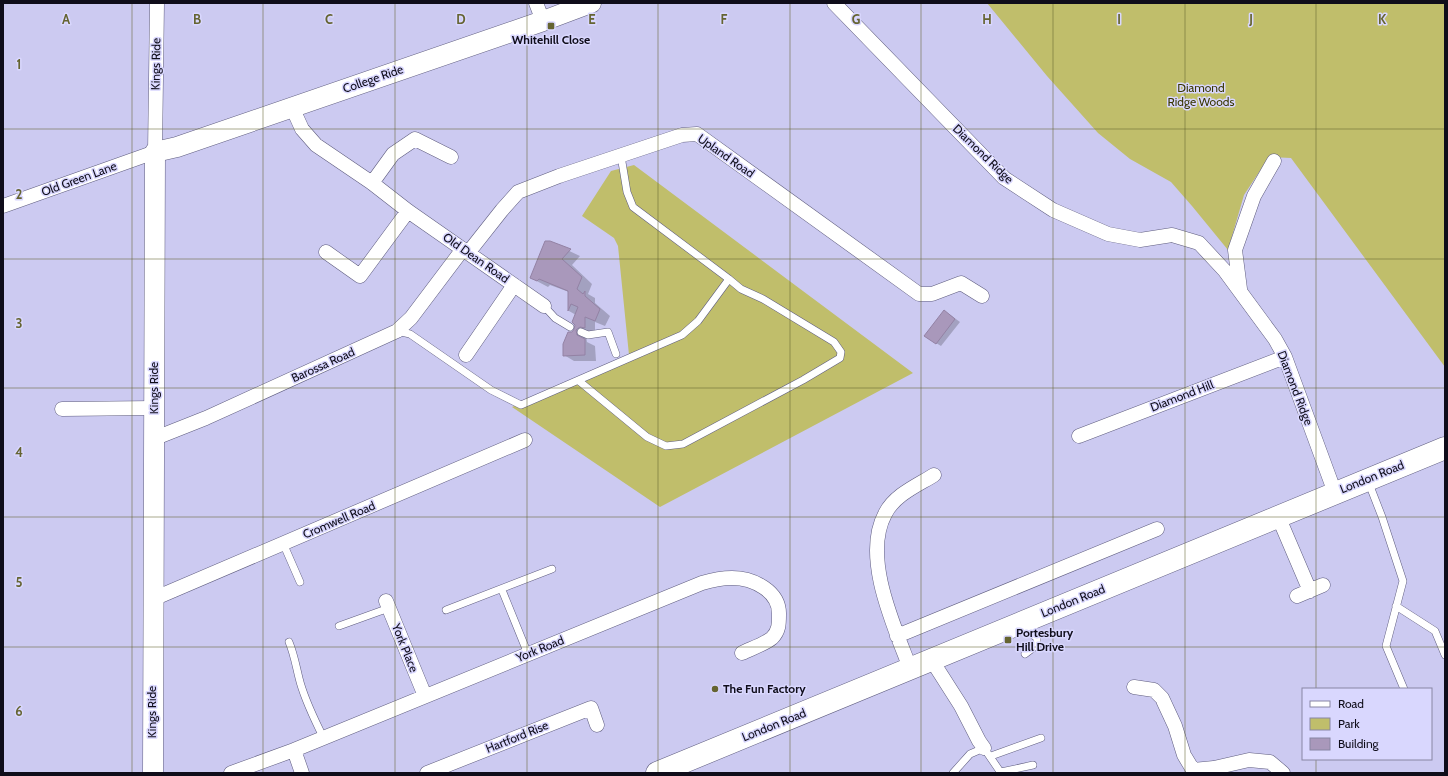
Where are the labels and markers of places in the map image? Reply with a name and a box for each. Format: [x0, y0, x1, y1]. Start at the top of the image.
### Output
marker: Whitehill Close [546, 21, 556, 31]
place label: Whitehill Close [512, 32, 590, 47]
place label: Portesbury Hill Drive [1016, 625, 1074, 654]
marker: Portesbury Hill Drive [1003, 635, 1013, 645]
place label: The Fun Factory [723, 681, 806, 696]
marker: The Fun Factory [710, 684, 720, 694]

